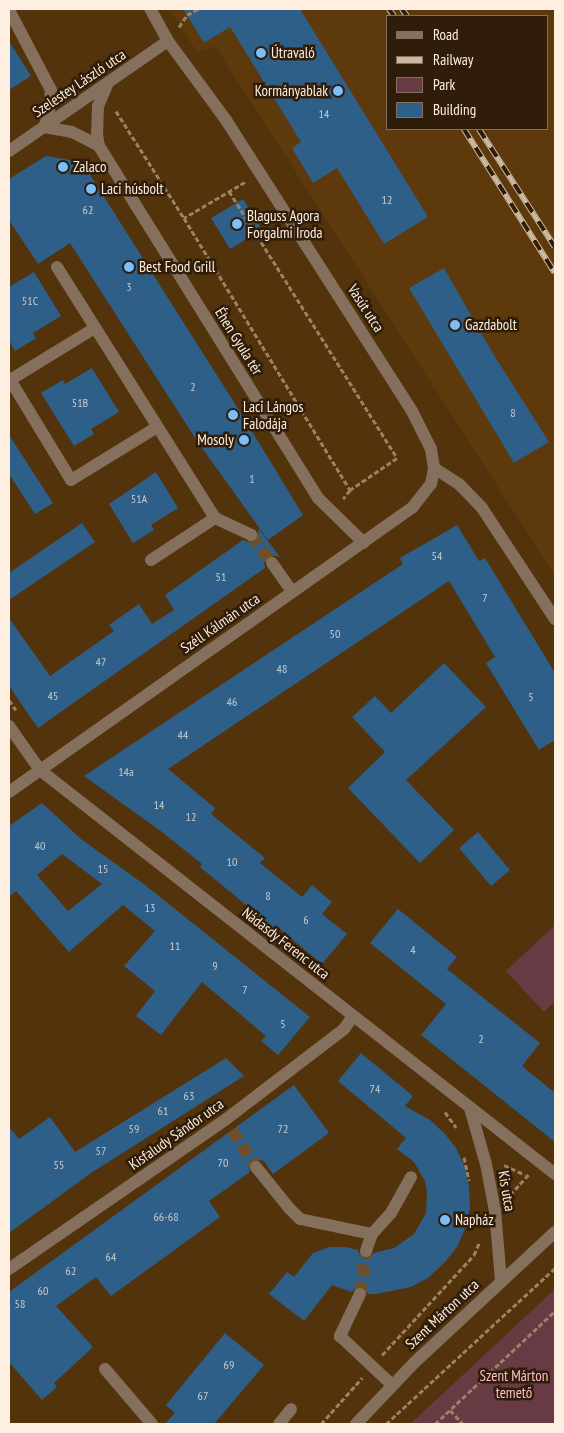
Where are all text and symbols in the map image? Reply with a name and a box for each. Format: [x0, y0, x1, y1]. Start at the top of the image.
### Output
legend [386, 15, 549, 130]
text: Road [433, 25, 459, 44]
place label: Útravaló [271, 44, 315, 62]
street label: Szelestey László utca [29, 45, 129, 121]
marker: Útravaló [255, 47, 267, 59]
text: Railway [433, 50, 473, 69]
text: Park [433, 75, 455, 94]
place label: Kormányablak [255, 82, 328, 100]
marker: Kormányablak [332, 85, 344, 97]
text: Building [433, 100, 476, 119]
house number: 14 [319, 107, 329, 121]
place label: Zalaco [73, 158, 106, 176]
marker: Zalaco [57, 161, 69, 173]
place label: Laci húsbolt [101, 180, 164, 198]
marker: Laci húsbolt [85, 183, 97, 195]
house number: 12 [382, 193, 392, 207]
house number: 62 [83, 203, 93, 217]
place label: Blaguss Agora Forgalmi Iroda [247, 206, 323, 241]
marker: Blaguss Agora Forgalmi Iroda [231, 218, 243, 230]
place label: Best Food Grill [139, 258, 215, 276]
marker: Best Food Grill [123, 261, 135, 273]
house number: 3 [126, 280, 132, 294]
street label: Vasút utca [344, 281, 388, 335]
house number: 51C [22, 294, 38, 308]
street label: Éhen Gyula tér [211, 304, 267, 378]
place label: Gazdabolt [465, 316, 517, 334]
marker: Gazdabolt [449, 319, 461, 331]
house number: 2 [190, 380, 196, 394]
house number: 51B [72, 396, 88, 410]
place label: Laci Lángos Falodája [243, 397, 304, 432]
house number: 8 [510, 406, 516, 420]
marker: Laci Lángos Falodája [227, 409, 239, 421]
place label: Mosoly [197, 431, 234, 449]
marker: Mosoly [238, 434, 250, 446]
house number: 1 [249, 472, 255, 486]
house number: 51A [131, 492, 147, 506]
house number: 54 [432, 549, 442, 563]
house number: 51 [216, 570, 226, 584]
street label: Széll Kálmán utca [177, 589, 263, 657]
house number: 7 [482, 591, 488, 605]
house number: 50 [330, 627, 340, 641]
house number: 47 [96, 655, 106, 669]
house number: 48 [277, 662, 287, 676]
house number: 45 [48, 689, 58, 703]
house number: 5 [528, 690, 534, 704]
house number: 46 [227, 695, 237, 709]
house number: 44 [178, 728, 188, 742]
house number: 14a [118, 765, 134, 779]
house number: 14 [154, 798, 164, 812]
house number: 12 [186, 810, 196, 824]
house number: 40 [35, 839, 45, 853]
house number: 10 [227, 855, 237, 869]
house number: 15 [98, 862, 108, 876]
house number: 8 [265, 889, 271, 903]
house number: 13 [145, 901, 155, 915]
street label: Nádasdy Ferenc utca [238, 903, 334, 983]
house number: 6 [303, 913, 309, 927]
house number: 11 [170, 939, 180, 953]
house number: 4 [410, 943, 416, 957]
house number: 9 [212, 959, 218, 973]
house number: 7 [242, 983, 248, 997]
house number: 5 [280, 1017, 286, 1031]
house number: 2 [478, 1032, 484, 1046]
house number: 74 [370, 1082, 380, 1096]
house number: 63 [184, 1089, 194, 1103]
street label: Kisfaludy Sándor utca [125, 1095, 227, 1173]
house number: 61 [158, 1104, 168, 1118]
house number: 59 [129, 1122, 139, 1136]
house number: 72 [278, 1122, 288, 1136]
house number: 57 [96, 1144, 106, 1158]
house number: 70 [218, 1156, 228, 1170]
house number: 55 [54, 1158, 64, 1172]
street label: Kis utca [495, 1169, 519, 1213]
house number: 66-68 [153, 1210, 179, 1224]
place label: Napház [455, 1211, 494, 1229]
marker: Napház [439, 1214, 451, 1226]
house number: 64 [106, 1250, 116, 1264]
house number: 62 [66, 1264, 76, 1278]
street label: Szent Márton utca [402, 1275, 482, 1353]
house number: 60 [38, 1284, 48, 1298]
house number: 58 [15, 1297, 25, 1311]
house number: 69 [224, 1358, 234, 1372]
park label: Szent Márton temető [480, 1366, 548, 1401]
house number: 67 [198, 1389, 208, 1403]

